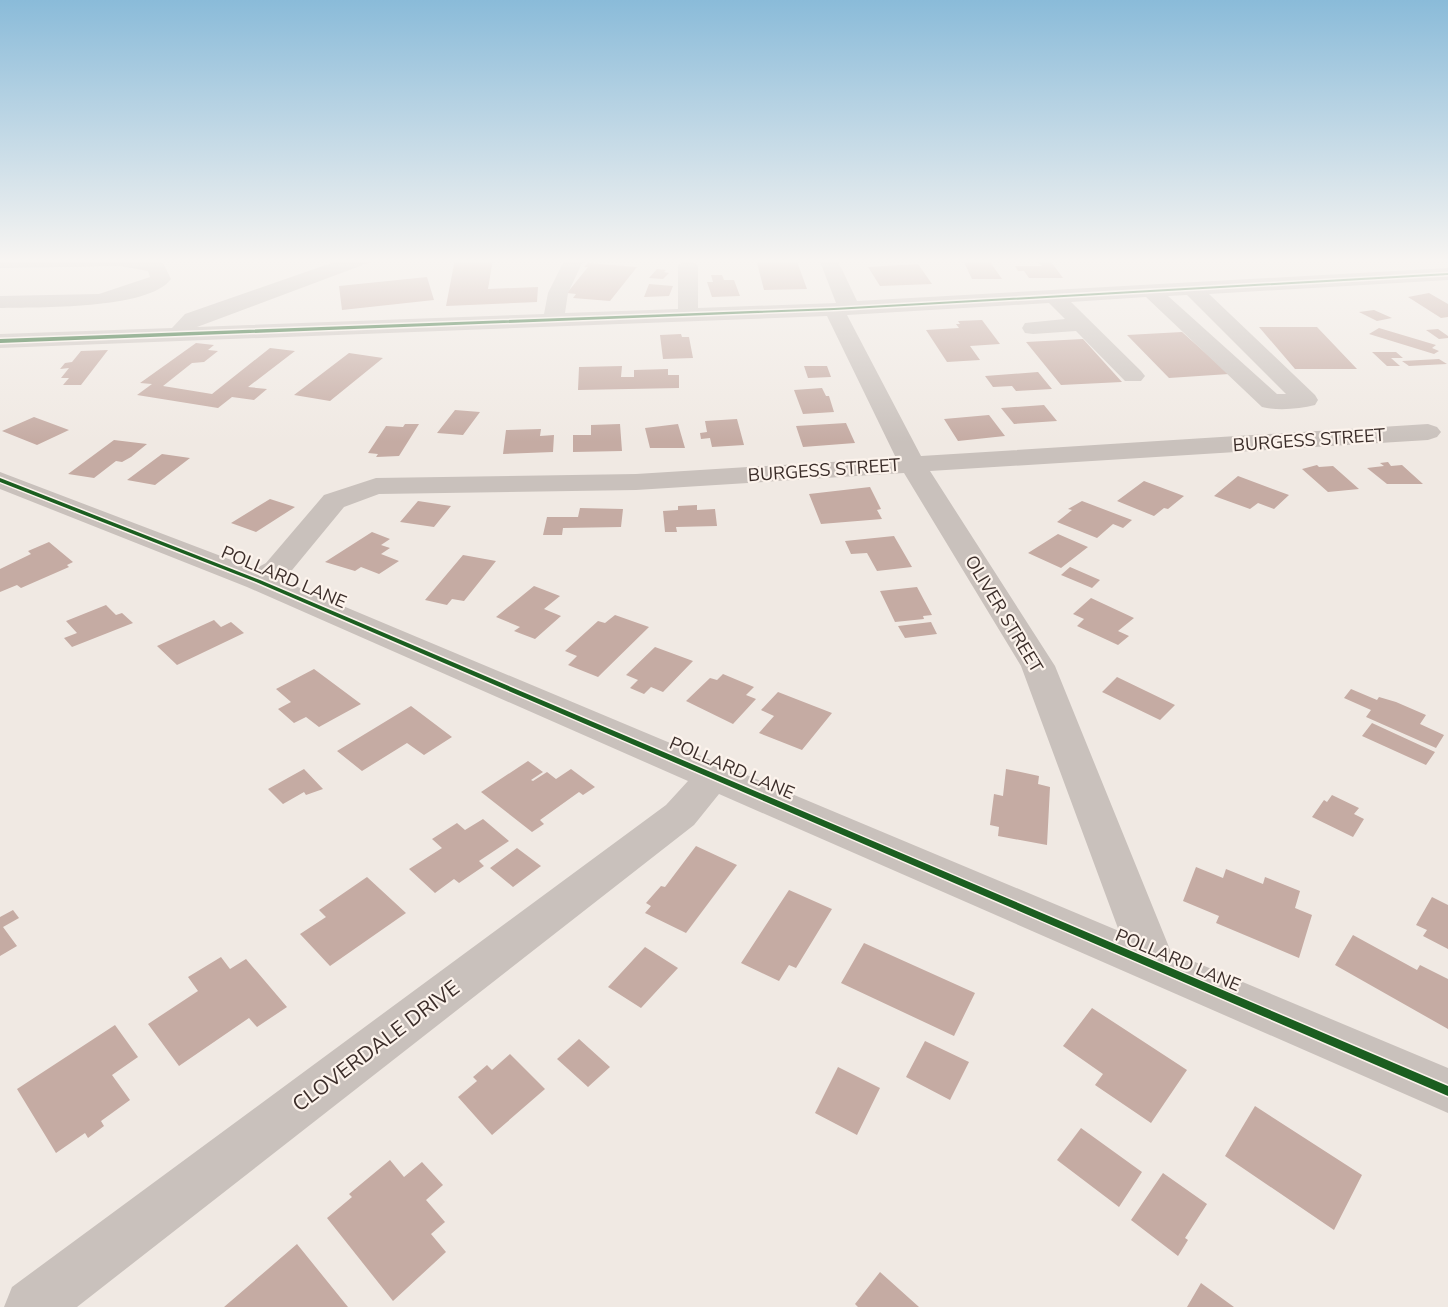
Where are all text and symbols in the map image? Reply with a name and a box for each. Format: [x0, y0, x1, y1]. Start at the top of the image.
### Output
street label: BURGESS STREET [1232, 423, 1386, 457]
street label: BURGESS STREET [747, 453, 901, 487]
street label: POLLARD LANE [218, 540, 350, 614]
street label: OLIVER STREET [959, 551, 1049, 677]
street label: POLLARD LANE [666, 731, 798, 805]
street label: POLLARD LANE [1112, 923, 1244, 997]
street label: CLOVERDALE DRIVE [287, 974, 465, 1118]

